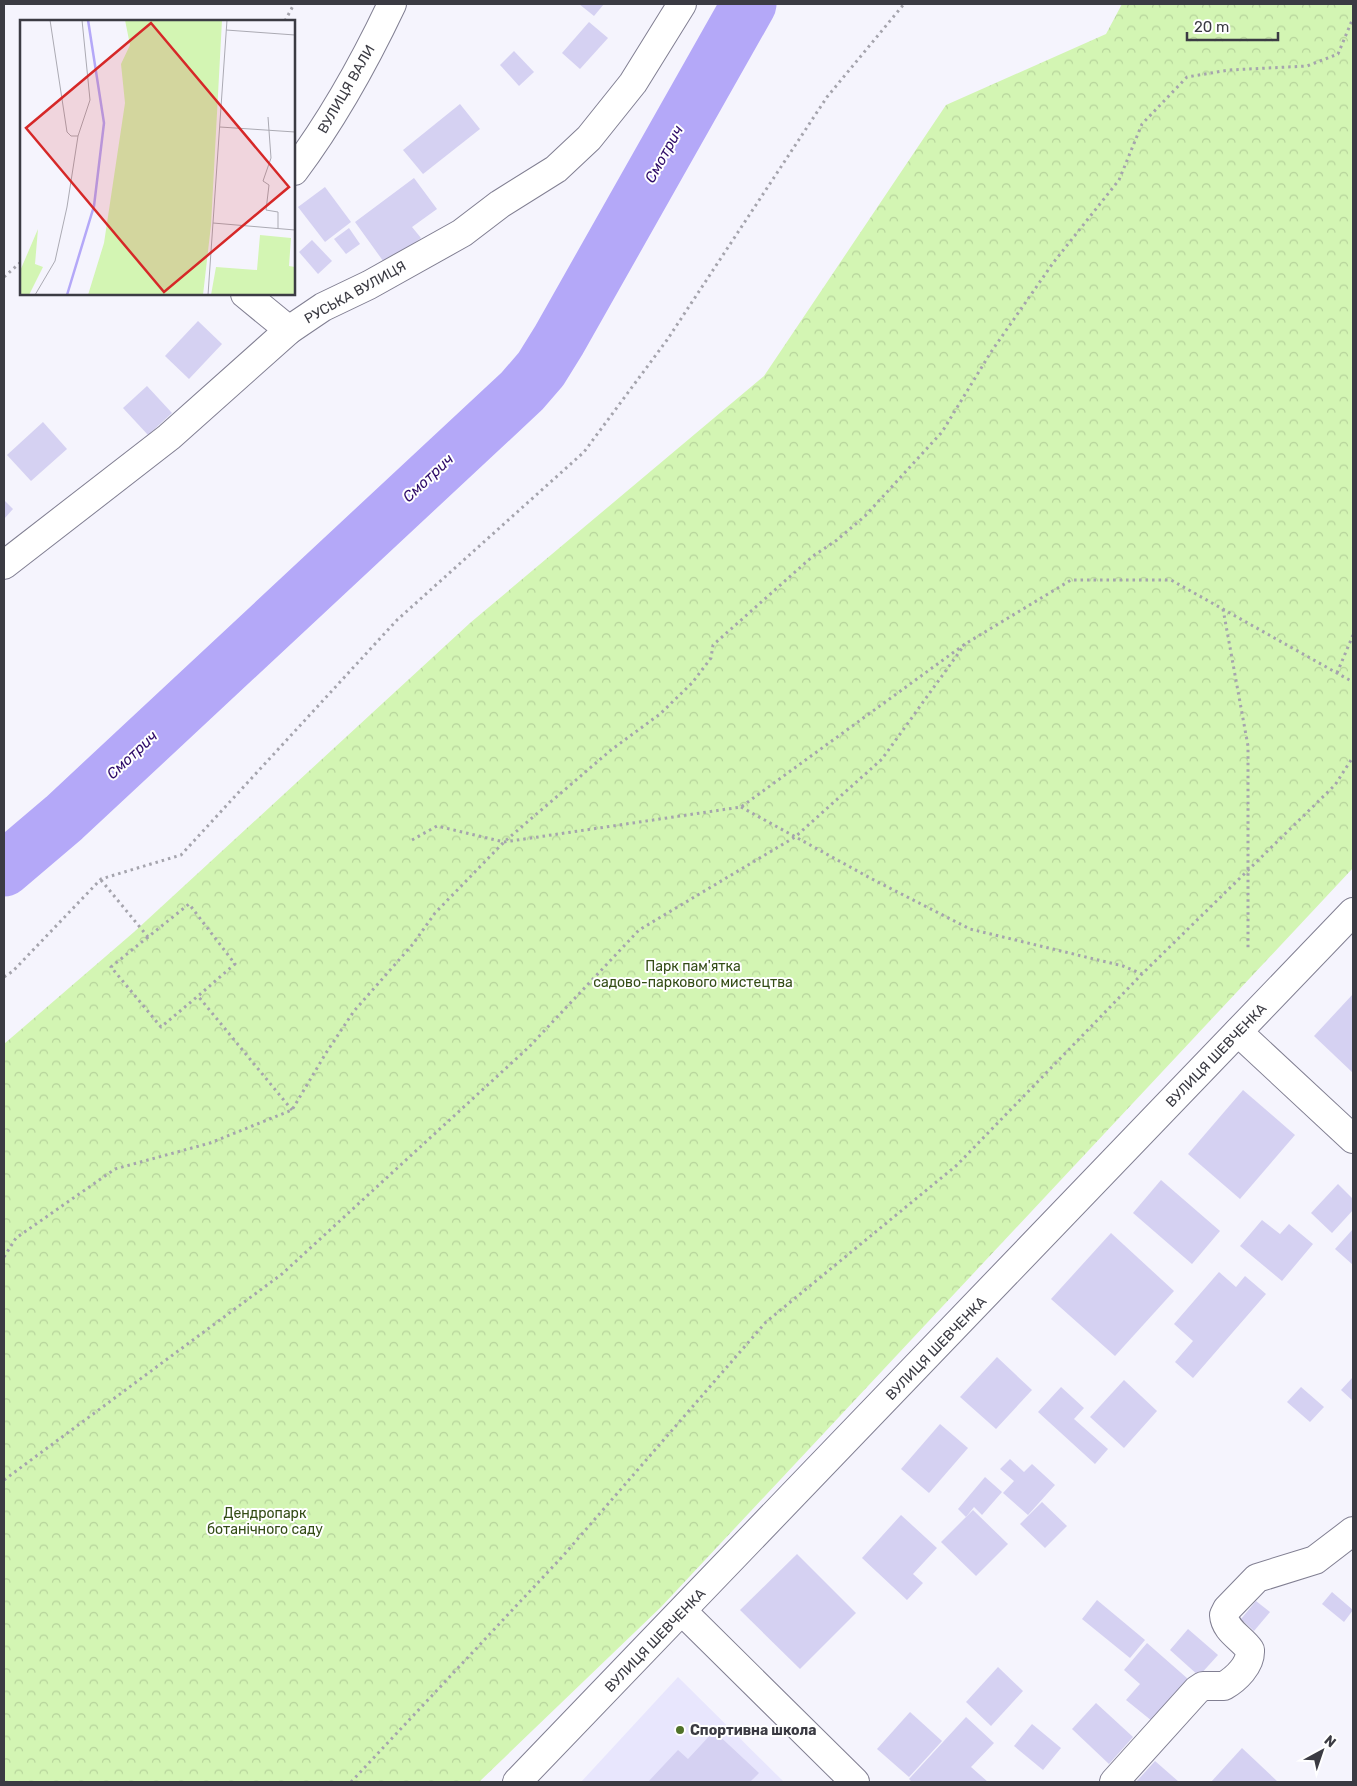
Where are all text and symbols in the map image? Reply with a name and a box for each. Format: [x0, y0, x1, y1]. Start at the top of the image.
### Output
scale bar [1187, 10, 1278, 42]
text: 20 m [1194, 18, 1229, 36]
inset map [20, 20, 295, 295]
street label: ВУЛИЦЯ ВАЛИ [314, 42, 379, 137]
water label: Смотрич [641, 122, 687, 186]
street label: РУСЬКА ВУЛИЦЯ [301, 257, 409, 327]
water label: Смотрич [399, 450, 458, 506]
water label: Смотрич [103, 727, 162, 783]
park label: Парк пам'ятка садово-паркового мистецтва [593, 958, 793, 991]
street label: ВУЛИЦЯ ШЕВЧЕНКА [1162, 1000, 1271, 1111]
street label: ВУЛИЦЯ ШЕВЧЕНКА [882, 1293, 991, 1404]
park label: Дендропарк ботанічного саду [207, 1505, 323, 1538]
street label: ВУЛИЦЯ ШЕВЧЕНКА [601, 1585, 710, 1696]
place label: Спортивна школа [690, 1722, 817, 1739]
marker: Спортивна школа [674, 1724, 686, 1736]
north arrow [1297, 1726, 1347, 1776]
text: N [1321, 1732, 1339, 1751]

